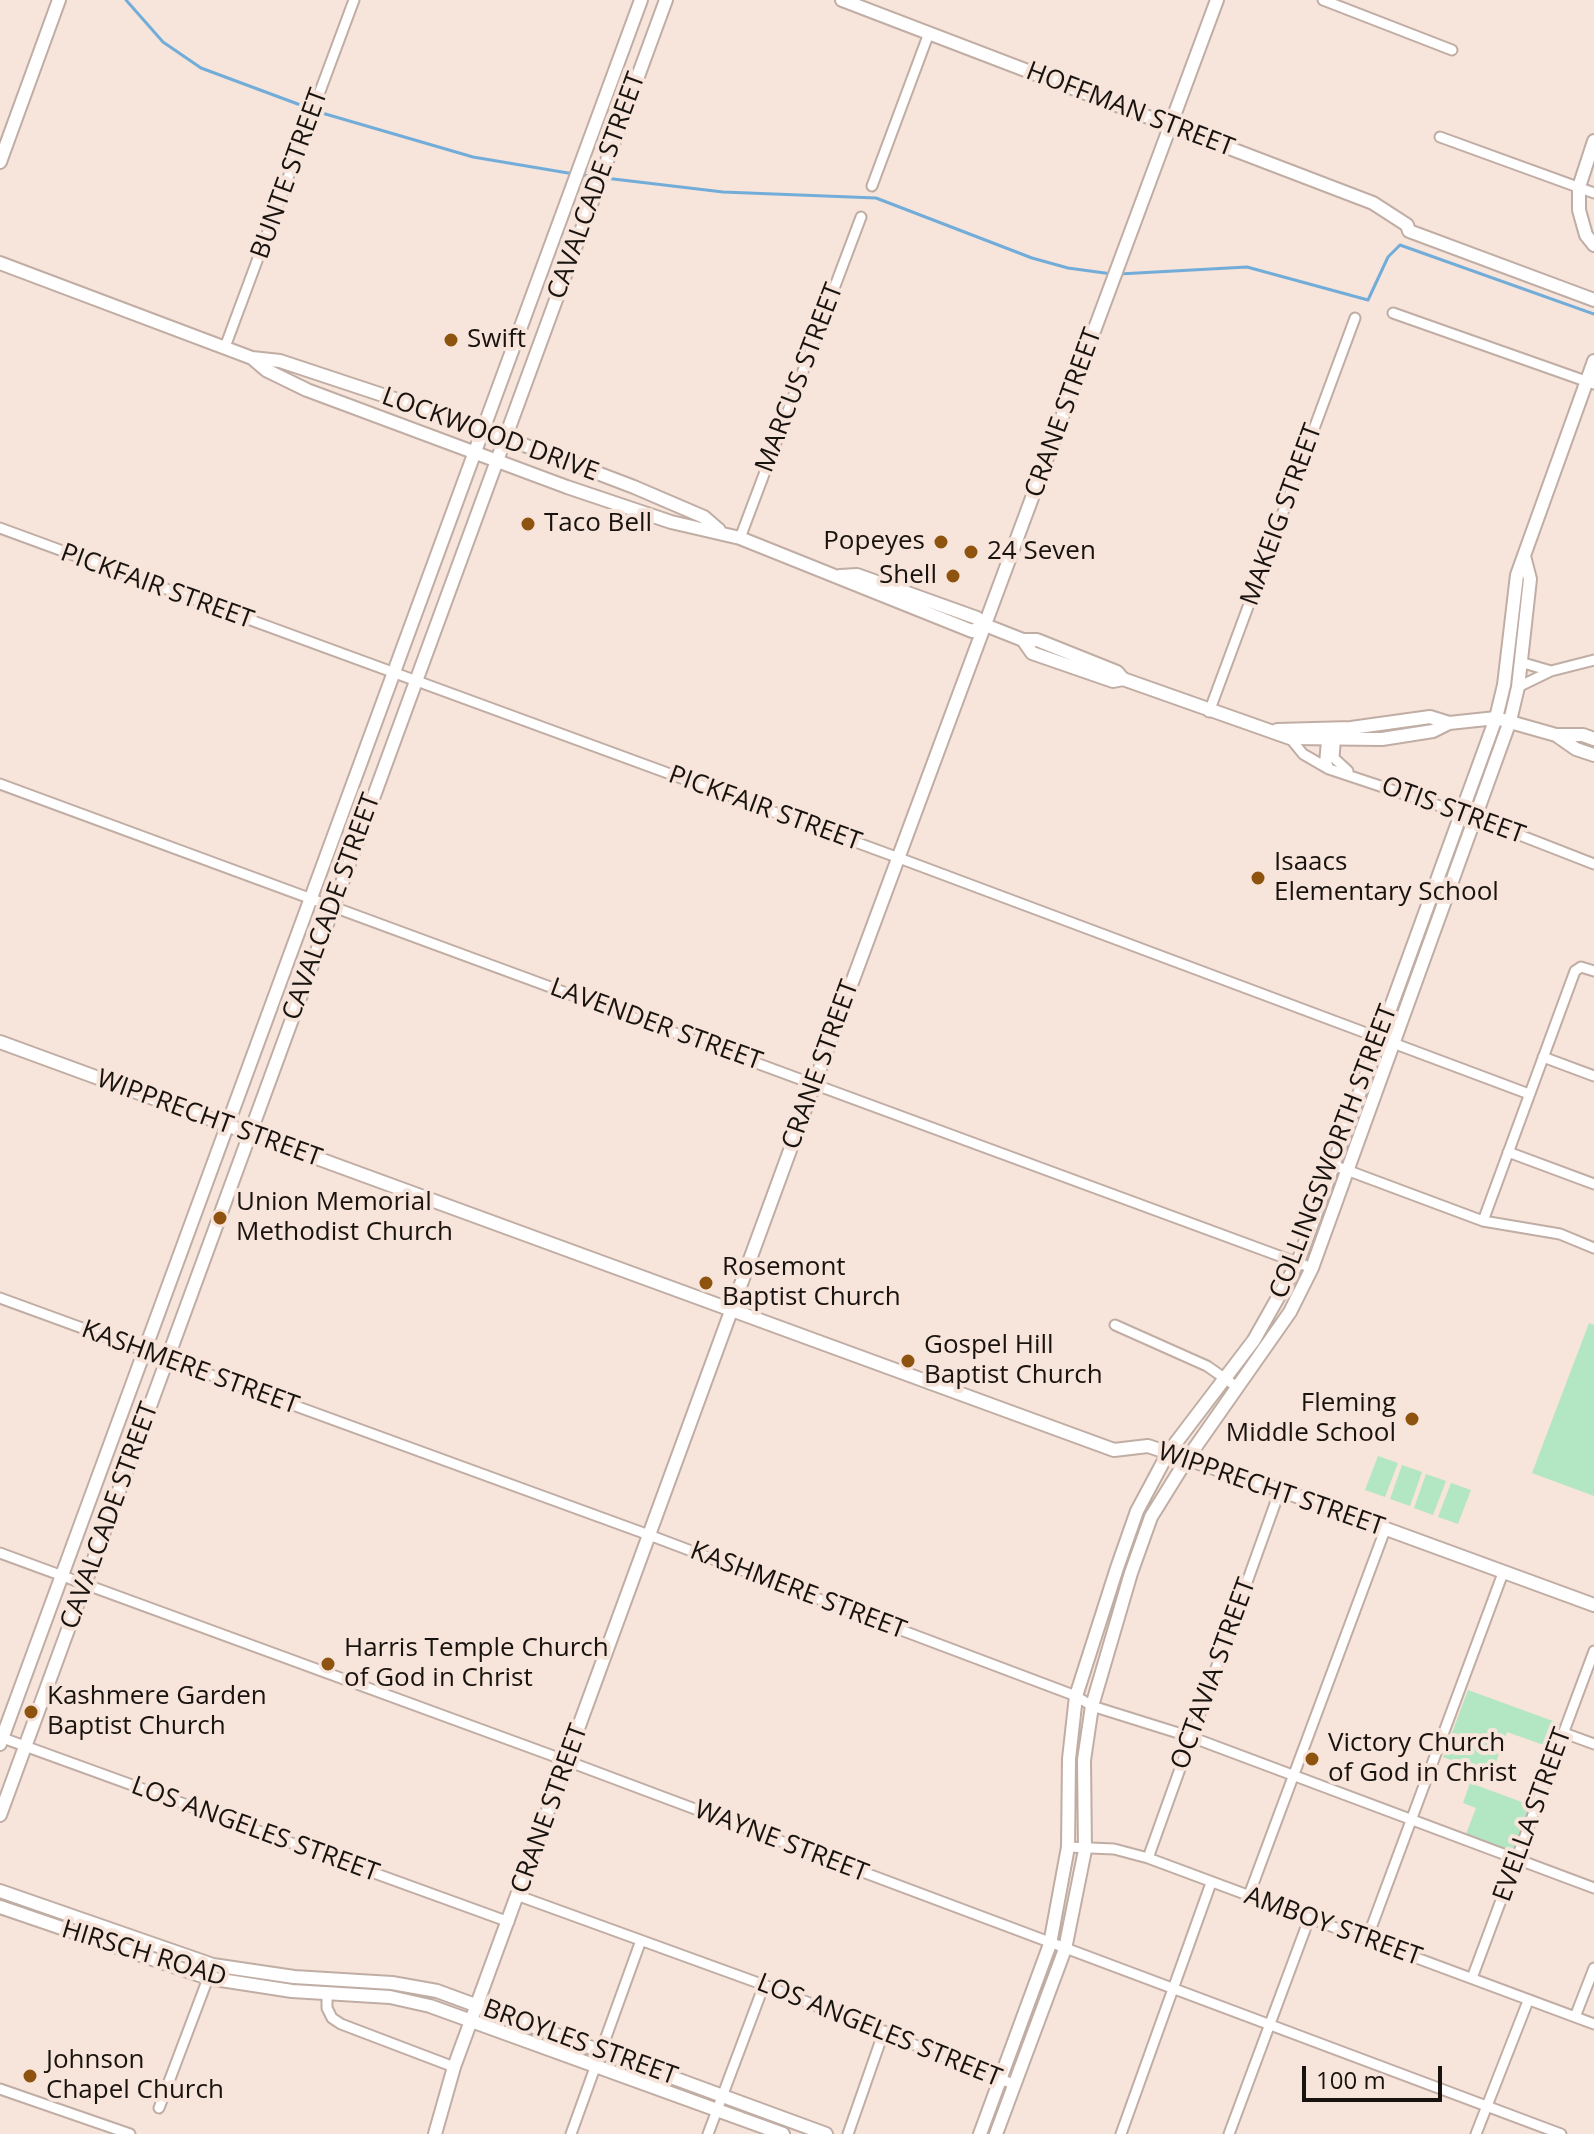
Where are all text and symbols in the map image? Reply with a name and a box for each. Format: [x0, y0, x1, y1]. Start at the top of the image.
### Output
street label: HOFFMAN STREET [1022, 56, 1238, 164]
street label: CAVALCADE STREET [541, 68, 653, 304]
street label: BUNTE STREET [245, 85, 335, 263]
street label: MARCUS STREET [750, 279, 850, 477]
place label: Swift [467, 324, 526, 356]
street label: CRANE STREET [1019, 324, 1109, 502]
marker: Swift [442, 331, 460, 349]
street label: LOCKWOOD DRIVE [377, 381, 603, 489]
street label: MAKEIG STREET [1235, 420, 1329, 610]
place label: Taco Bell [544, 508, 652, 540]
marker: Taco Bell [519, 515, 537, 533]
place label: Popeyes [823, 526, 925, 558]
marker: Popeyes [932, 533, 950, 551]
place label: 24 Seven [987, 536, 1096, 568]
street label: PICKFAIR STREET [56, 538, 258, 636]
marker: 24 Seven [962, 543, 980, 561]
place label: Shell [879, 560, 937, 592]
marker: Shell [944, 567, 962, 585]
street label: PICKFAIR STREET [664, 760, 866, 858]
street label: OTIS STREET [1377, 771, 1529, 851]
street label: CAVALCADE STREET [276, 789, 388, 1025]
place label: Isaacs Elementary School [1274, 847, 1499, 908]
marker: Isaacs Elementary School [1249, 869, 1267, 887]
street label: LAVENDER STREET [546, 972, 766, 1078]
street label: CRANE STREET [776, 976, 866, 1154]
street label: COLLINGSWORTH STREET [1264, 1001, 1404, 1303]
street label: WIPPRECHT STREET [92, 1064, 326, 1174]
place label: Union Memorial Methodist Church [236, 1187, 453, 1248]
marker: Union Memorial Methodist Church [211, 1209, 229, 1227]
place label: Rosemont Baptist Church [722, 1252, 901, 1314]
marker: Rosemont Baptist Church [697, 1274, 715, 1292]
street label: KASHMERE STREET [77, 1314, 303, 1422]
place label: Gospel Hill Baptist Church [924, 1330, 1103, 1392]
marker: Gospel Hill Baptist Church [899, 1352, 917, 1370]
place label: Fleming Middle School [1226, 1388, 1396, 1450]
street label: CAVALCADE STREET [54, 1398, 166, 1634]
marker: Fleming Middle School [1403, 1410, 1421, 1428]
street label: WIPPRECHT STREET [1154, 1437, 1388, 1543]
street label: KASHMERE STREET [686, 1535, 910, 1647]
street label: OCTAVIA STREET [1165, 1574, 1263, 1774]
place label: Harris Temple Church of God in Christ [344, 1633, 609, 1694]
marker: Harris Temple Church of God in Christ [319, 1655, 337, 1673]
place label: Kashmere Garden Baptist Church [47, 1681, 267, 1742]
marker: Kashmere Garden Baptist Church [22, 1703, 40, 1721]
street label: CRANE STREET [505, 1720, 595, 1898]
street label: EVELLA STREET [1487, 1724, 1579, 1906]
place label: Victory Church of God in Christ [1328, 1728, 1517, 1790]
marker: Victory Church of God in Christ [1303, 1750, 1321, 1768]
street label: LOS ANGELES STREET [127, 1771, 383, 1889]
street label: WAYNE STREET [690, 1795, 872, 1889]
street label: AMBOY STREET [1240, 1881, 1426, 1973]
street label: HIRSCH ROAD [58, 1914, 230, 1994]
street label: LOS ANGELES STREET [752, 1968, 1006, 2094]
street label: BROYLES STREET [479, 1993, 681, 2093]
place label: Johnson Chapel Church [46, 2045, 224, 2106]
scale bar [1306, 2050, 1446, 2100]
text: 100 m [1316, 2063, 1386, 2096]
marker: Johnson Chapel Church [21, 2067, 39, 2085]

